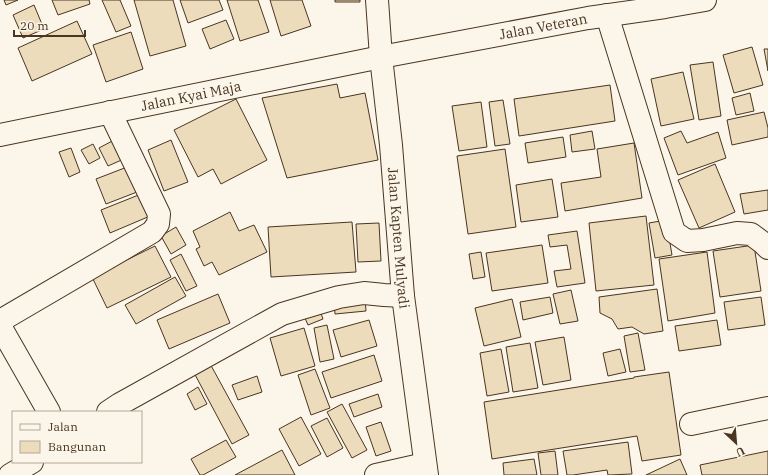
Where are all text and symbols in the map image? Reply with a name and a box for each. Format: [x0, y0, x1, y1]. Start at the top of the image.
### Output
street label: Jalan Veteran [498, 9, 589, 44]
scale bar [14, 12, 85, 38]
text: 20 m [20, 18, 49, 33]
street label: Jalan Kyai Maja [139, 77, 243, 115]
street label: Jalan Kapten Mulyadi [384, 167, 414, 310]
legend [12, 411, 142, 463]
text: Jalan [48, 419, 78, 434]
north arrow [716, 423, 756, 463]
text: Bangunan [48, 439, 106, 454]
text: U [733, 444, 747, 460]

